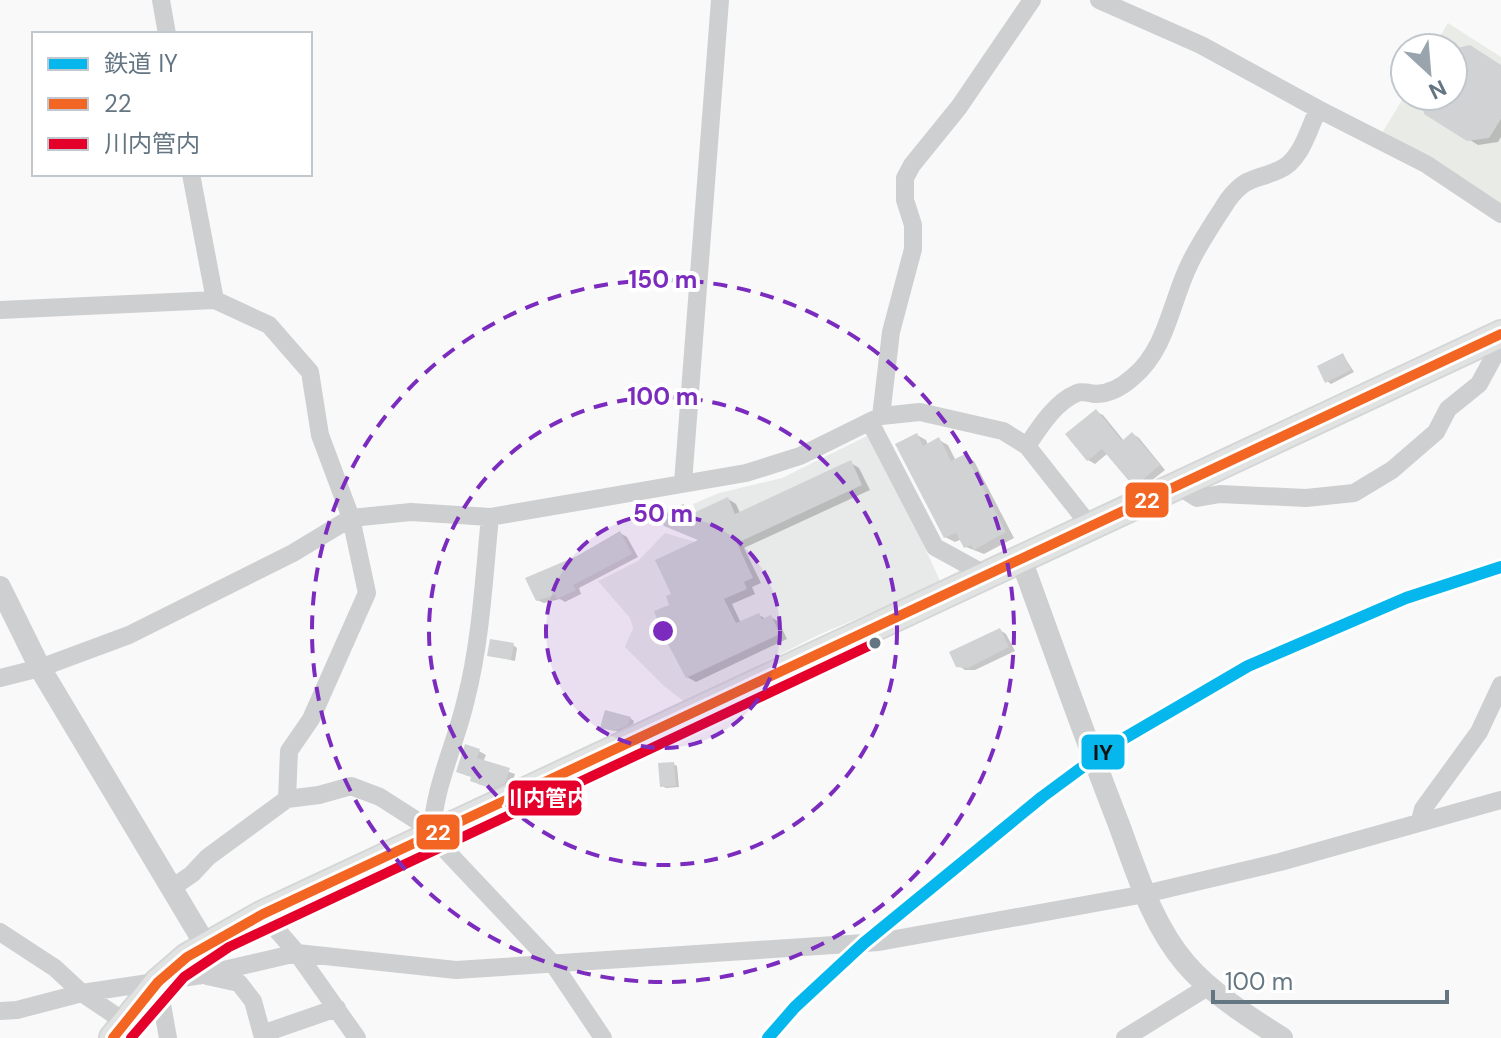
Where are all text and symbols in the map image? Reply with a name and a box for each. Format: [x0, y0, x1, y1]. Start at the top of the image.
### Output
legend [32, 32, 312, 176]
north arrow [1389, 32, 1469, 112]
text: 鉄道 IY [104, 48, 178, 79]
text: N [1424, 73, 1451, 106]
text: 22 [104, 88, 132, 119]
text: 川内管内 [104, 128, 200, 159]
text: 150 m [629, 264, 697, 295]
text: 100 m [628, 381, 698, 412]
line badge: 22 [1124, 481, 1170, 519]
text: 22 [1134, 486, 1160, 515]
text: 50 m [633, 498, 693, 529]
centre of rings [649, 617, 677, 645]
unlabelled marker [867, 635, 883, 651]
line badge: IY [1080, 733, 1126, 771]
text: IY [1093, 738, 1113, 767]
line badge: 川内管内 [507, 779, 583, 817]
text: 川内管内 [501, 784, 589, 813]
line badge: 22 [415, 813, 461, 851]
text: 22 [425, 818, 451, 847]
scale bar [1213, 954, 1447, 1004]
text: 100 m [1225, 966, 1293, 997]

